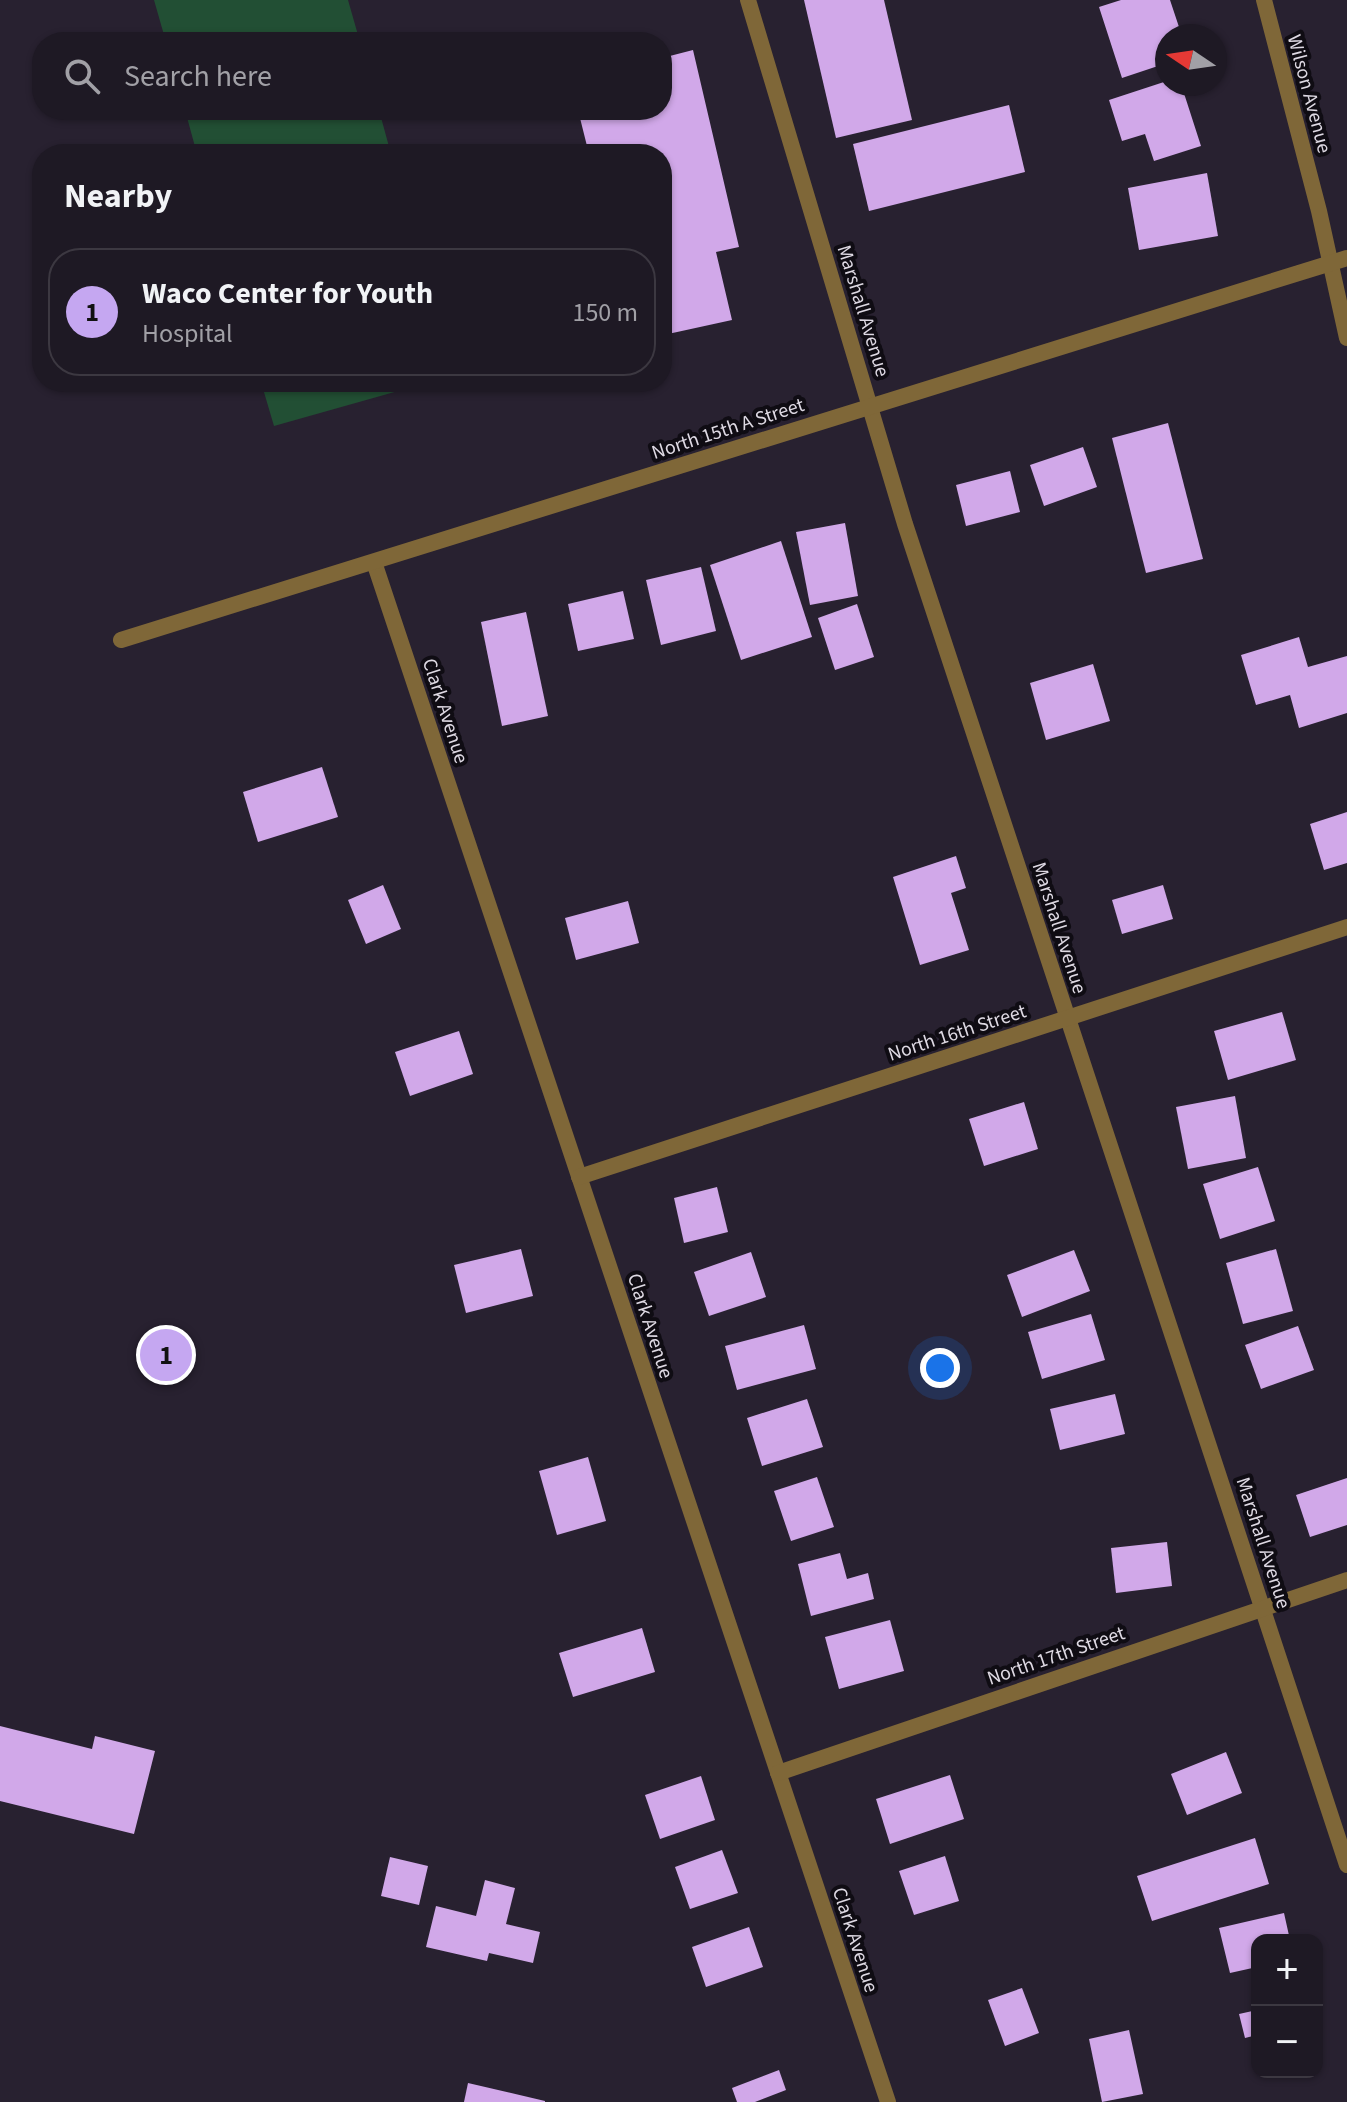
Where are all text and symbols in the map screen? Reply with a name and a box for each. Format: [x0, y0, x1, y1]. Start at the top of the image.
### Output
north arrow [1155, 24, 1227, 96]
search box [32, 32, 672, 120]
street label: Wilson Avenue [1280, 32, 1338, 156]
icon: search [60, 54, 104, 98]
text: Search here [124, 55, 272, 98]
text: Nearby [64, 172, 172, 221]
street label: Marshall Avenue [830, 242, 896, 381]
text: Waco Center for Youth [142, 272, 433, 315]
text: 1 [85, 294, 99, 331]
text: 150 m [572, 294, 638, 331]
text: Hospital [142, 315, 233, 352]
street label: North 15th A Street [648, 391, 808, 467]
street label: Clark Avenue [415, 655, 475, 767]
street label: Marshall Avenue [1025, 859, 1093, 997]
street label: North 16th Street [884, 997, 1030, 1069]
street label: Clark Avenue [620, 1270, 680, 1382]
pin: 1 [140, 1325, 192, 1385]
your location [920, 1348, 960, 1388]
street label: Marshall Avenue [1229, 1474, 1297, 1612]
street label: North 17th Street [983, 1619, 1129, 1693]
street label: Clark Avenue [825, 1884, 885, 1996]
map controls [1251, 1934, 1323, 2078]
button: + [1251, 1934, 1323, 2006]
button: − [1251, 2006, 1323, 2078]

